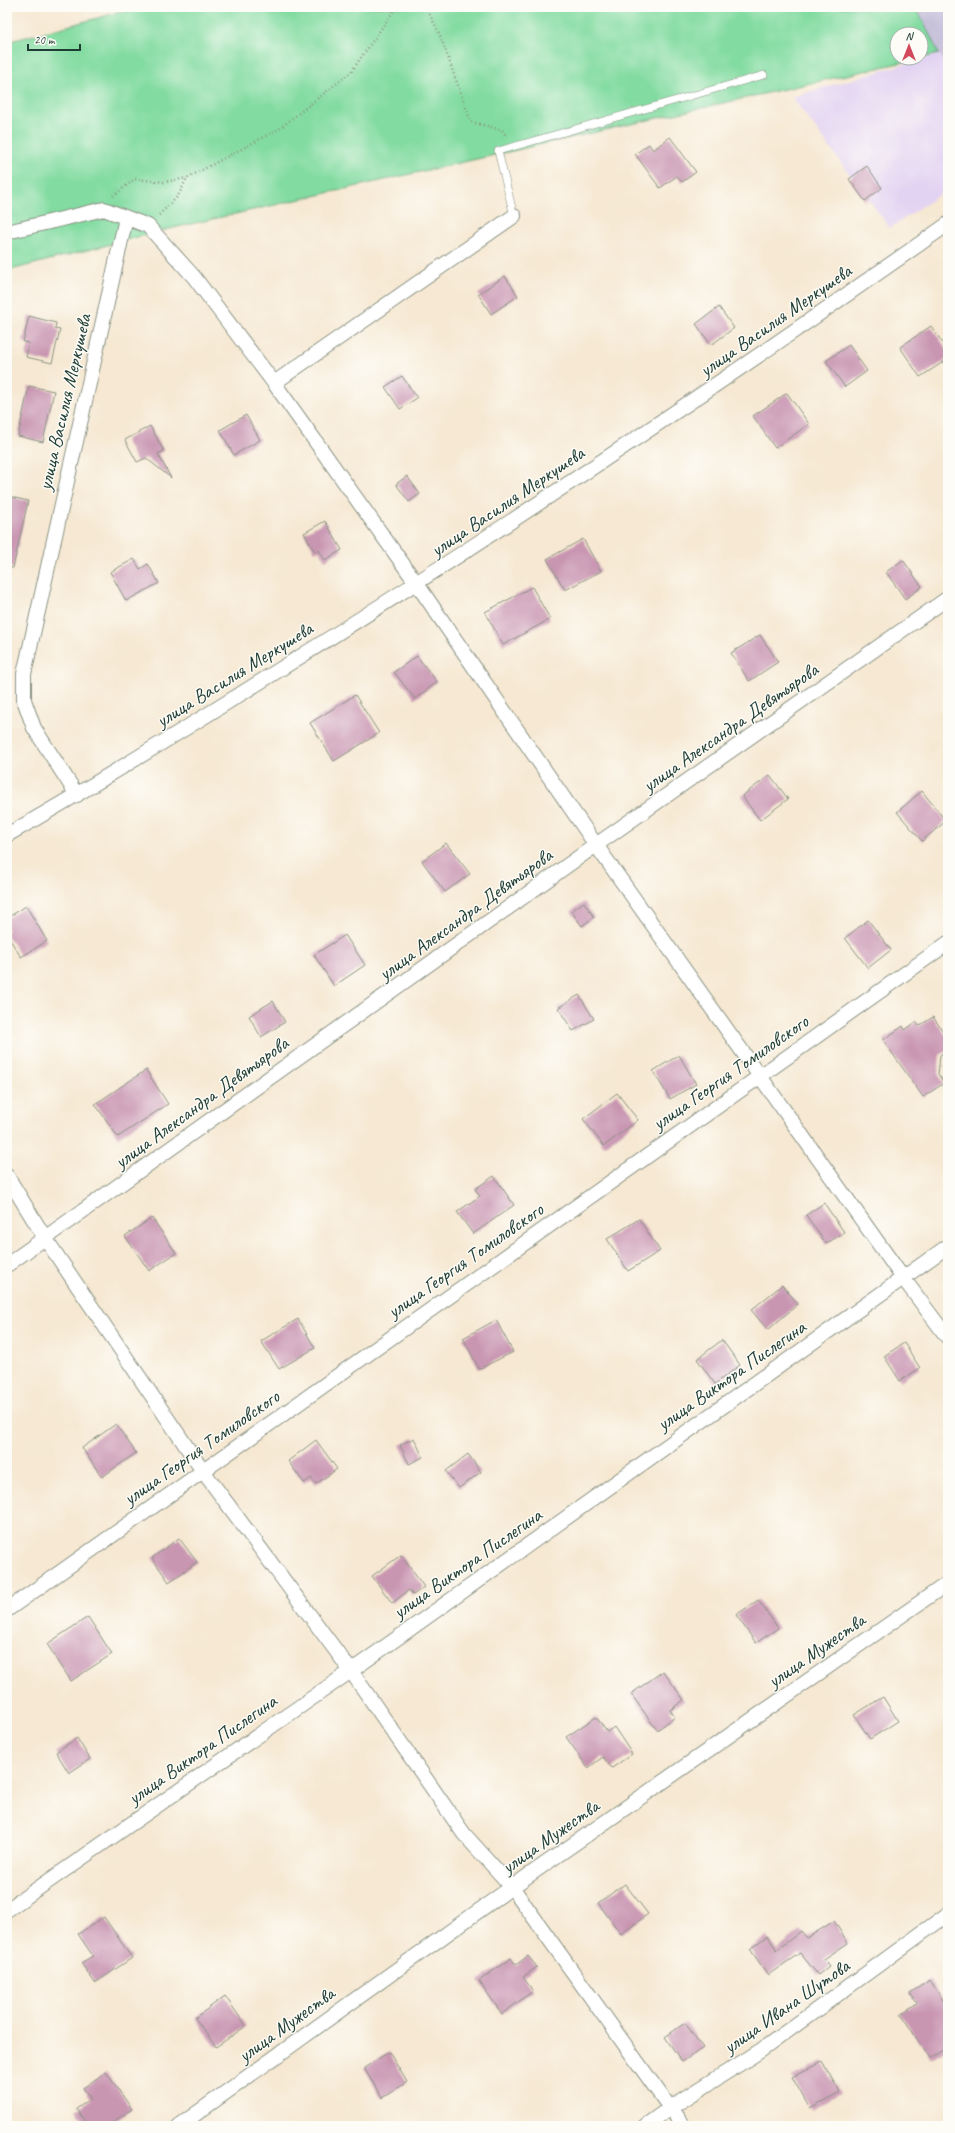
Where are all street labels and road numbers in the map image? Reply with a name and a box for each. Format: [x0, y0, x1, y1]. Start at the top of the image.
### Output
street label: улица Василия Меркушева [694, 257, 858, 383]
street label: улица Василия Меркушева [32, 310, 97, 494]
street label: улица Василия Меркушева [425, 440, 591, 563]
street label: улица Василия Меркушева [150, 615, 319, 733]
street label: улица Александра Девятьярова [637, 656, 825, 798]
street label: улица Александра Девятьярова [373, 842, 559, 987]
street label: улица Георгия Томиловского [647, 1009, 814, 1136]
street label: улица Александра Девятьярова [109, 1030, 295, 1175]
street label: улица Георгия Томиловского [382, 1197, 549, 1324]
street label: улица Виктора Пислегина [651, 1314, 812, 1437]
street label: улица Георгия Томиловского [118, 1384, 285, 1511]
street label: улица Виктора Пислегина [387, 1502, 548, 1625]
street label: улица Мужества [762, 1607, 871, 1694]
street label: улица Виктора Пислегина [122, 1688, 283, 1811]
street label: улица Мужества [496, 1793, 605, 1880]
street label: улица Ивана Шутова [718, 1953, 856, 2060]
street label: улица Мужества [232, 1980, 341, 2068]

